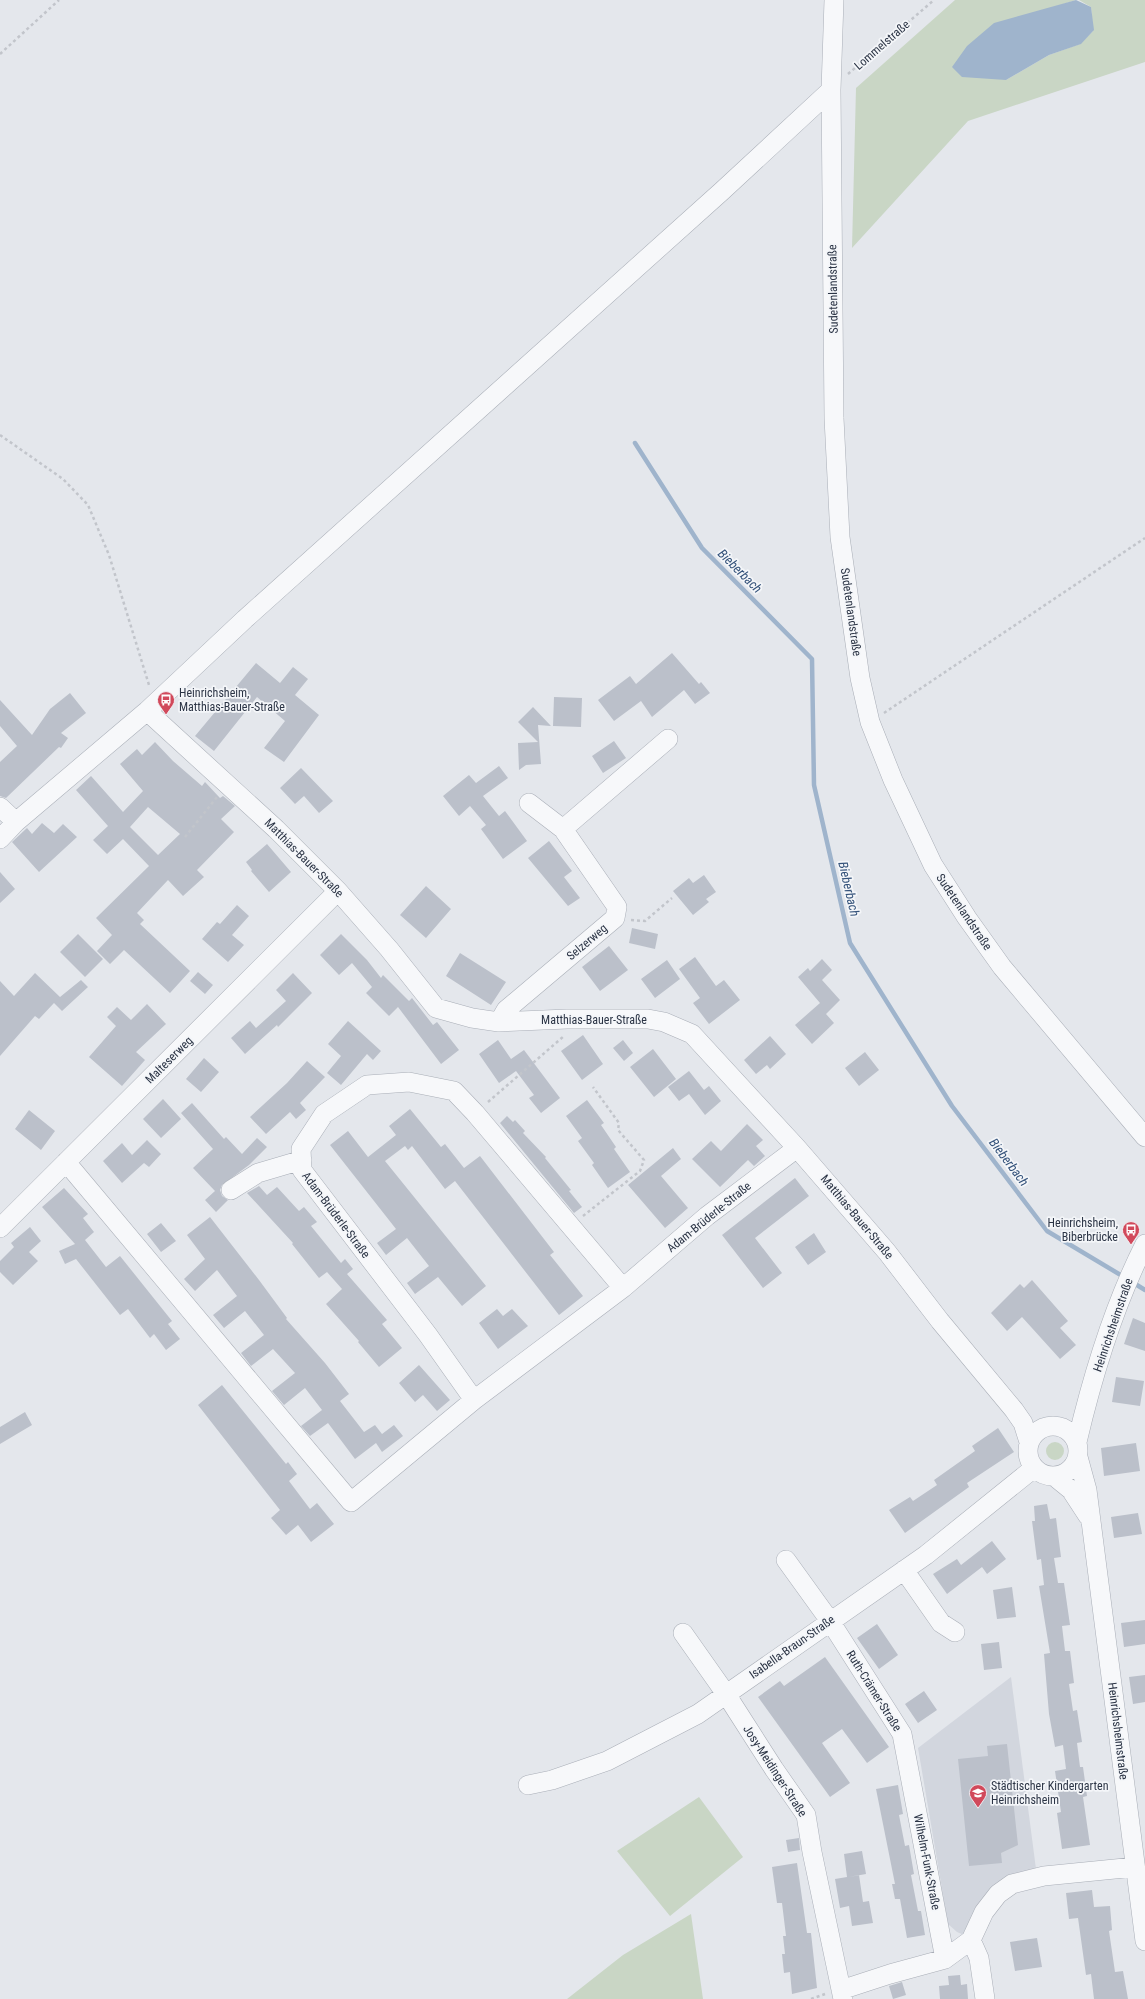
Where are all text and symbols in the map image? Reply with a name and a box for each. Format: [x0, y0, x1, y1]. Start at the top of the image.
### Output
street label: Lommelstraße [852, 17, 913, 73]
street label: Sudetenlandstraße [825, 244, 841, 334]
water label: Bieberbach [715, 546, 765, 596]
street label: Sudetenlandstraße [838, 567, 864, 657]
place label: Heinrichsheim, Matthias-Bauer-Straße [179, 686, 285, 714]
bus stop icon: Heinrichsheim, Matthias-Bauer-Straße [156, 690, 176, 715]
street label: Matthias-Bauer-Straße [262, 816, 347, 901]
water label: Bieberbach [835, 860, 863, 918]
street label: Sudetenlandstraße [933, 871, 995, 953]
street label: Selzerweg [564, 921, 610, 963]
street label: Matthias-Bauer-Straße [541, 1013, 647, 1027]
street label: Malteserweg [143, 1033, 196, 1086]
water label: Bieberbach [986, 1135, 1032, 1189]
street label: Adam-Brüderle-Straße [299, 1169, 373, 1261]
street label: Matthias-Bauer-Straße [818, 1172, 897, 1262]
street label: Adam-Brüderle-Straße [664, 1179, 754, 1255]
place label: Heinrichsheim, Biberbrücke [1048, 1216, 1118, 1244]
bus stop icon: Heinrichsheim, Biberbrücke [1121, 1220, 1141, 1245]
street label: Heinrichsheimstraße [1090, 1276, 1136, 1374]
street label: Isabella-Braun-Straße [747, 1612, 838, 1682]
street label: Ruth-Crämer-Straße [844, 1648, 905, 1734]
street label: Heinrichsheimstraße [1105, 1681, 1131, 1781]
street label: Josy-Meidinger-Straße [740, 1723, 810, 1820]
place label: Städtischer Kindergarten Heinrichsheim [991, 1779, 1109, 1807]
school or university icon: Städtischer Kindergarten Heinrichsheim [968, 1783, 988, 1808]
street label: Wilhelm-Funk-Straße [911, 1813, 943, 1911]

